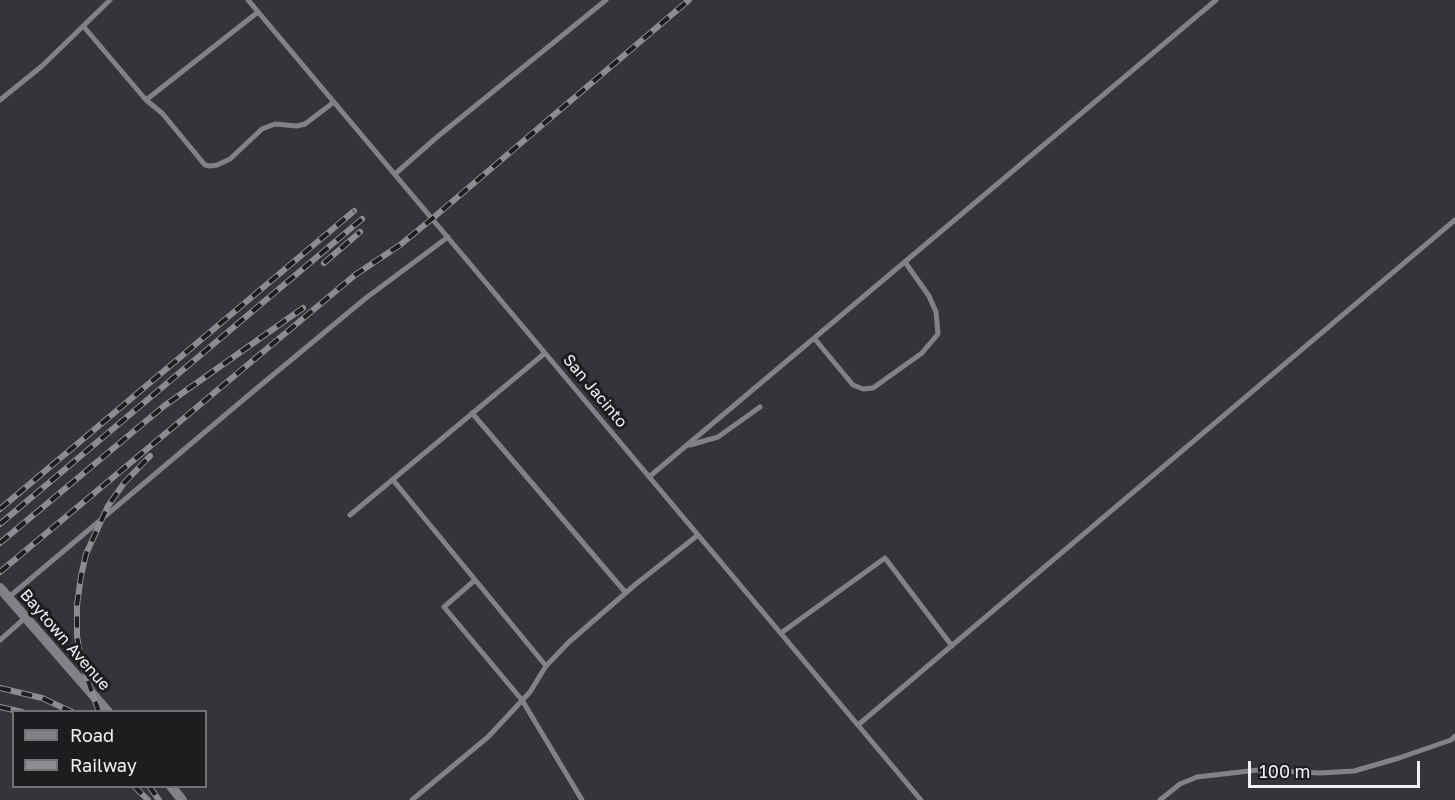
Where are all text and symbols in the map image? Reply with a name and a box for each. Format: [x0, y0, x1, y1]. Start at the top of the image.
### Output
street label: San Jacinto [559, 350, 631, 432]
street label: Baytown Avenue [16, 585, 114, 695]
legend [12, 710, 207, 788]
text: Road [70, 724, 114, 746]
scale bar [1251, 749, 1424, 787]
text: Railway [70, 754, 137, 776]
text: 100 m [1259, 760, 1310, 782]

